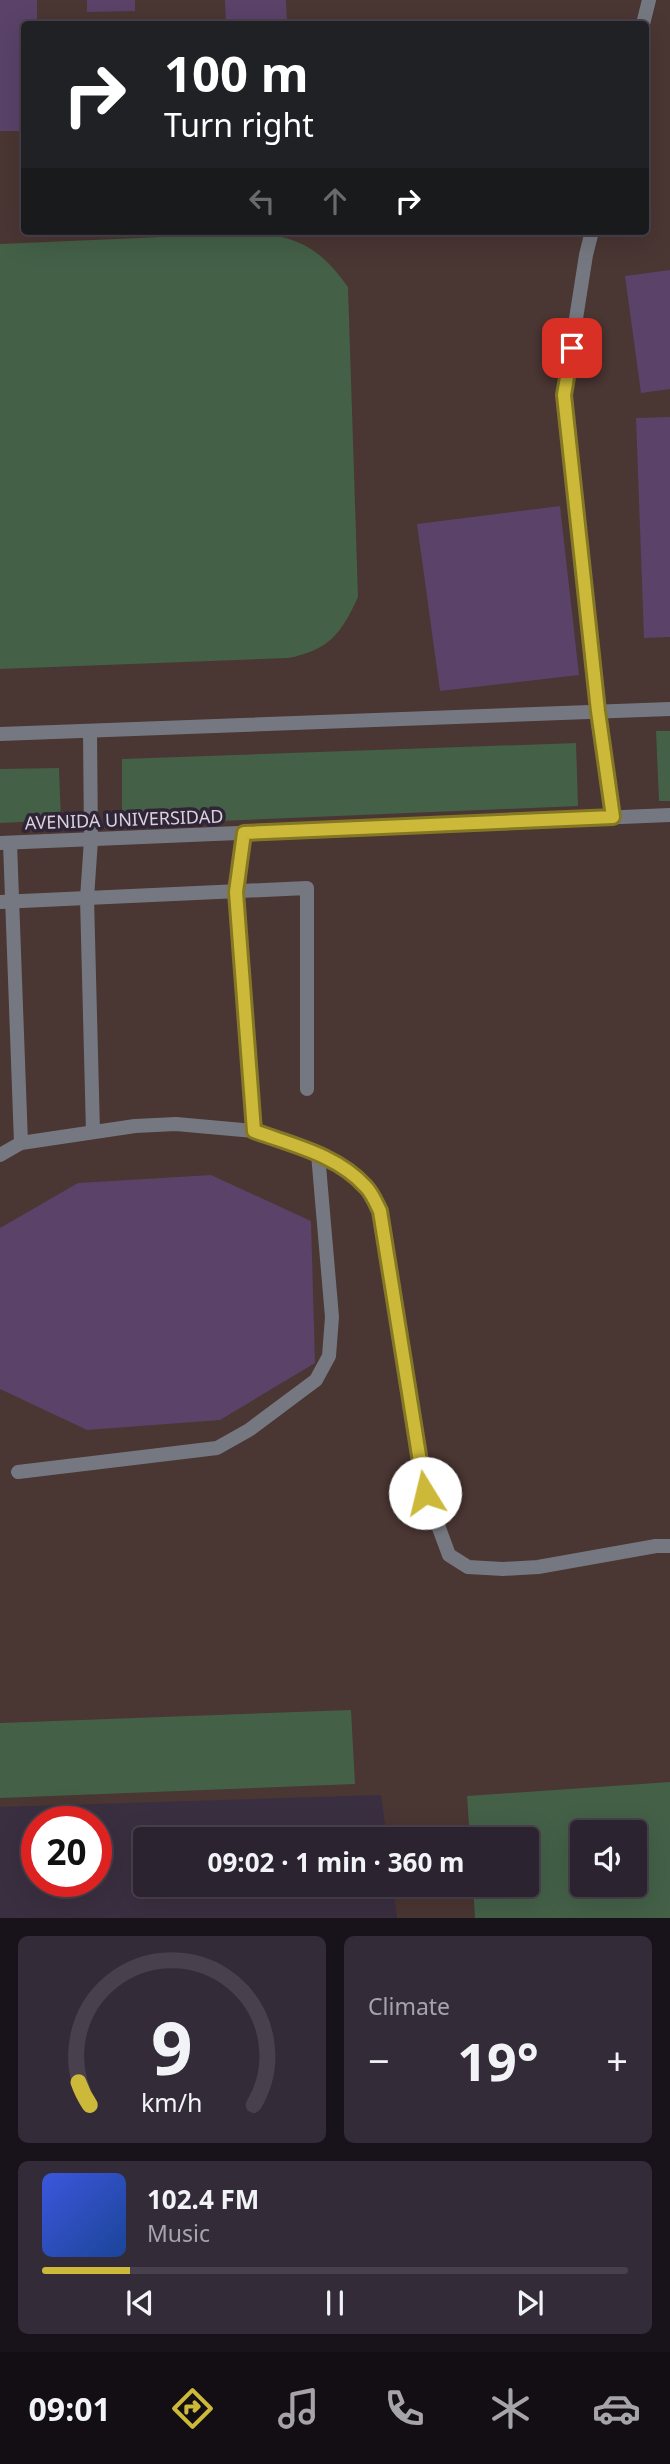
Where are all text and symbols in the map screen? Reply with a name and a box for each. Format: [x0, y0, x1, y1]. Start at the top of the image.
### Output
text: 100 m [164, 40, 309, 106]
icon: right [49, 49, 140, 140]
text: Turn right [164, 103, 314, 146]
icon: left [243, 182, 281, 220]
icon: ahead [316, 182, 354, 220]
icon: right [389, 182, 427, 220]
pin [542, 318, 602, 378]
icon: arrive [553, 329, 591, 367]
street label: AVENIDA UNIVERSIDAD [24, 804, 224, 834]
position arrow [388, 1456, 462, 1530]
speed limit sign: 20 [21, 1806, 112, 1897]
map controls [570, 1820, 647, 1897]
button: sound [570, 1820, 647, 1897]
text: 09:02 · 1 min · 360 m [208, 1844, 464, 1880]
text: Climate [368, 1990, 450, 2022]
text: 9 [151, 1998, 193, 2097]
text: 19° [457, 2025, 539, 2096]
text: − [368, 2034, 390, 2086]
text: + [606, 2034, 628, 2086]
text: km/h [141, 2085, 203, 2119]
text: 102.4 FM [147, 2181, 259, 2217]
text: Music [147, 2217, 210, 2249]
icon: previous [121, 2284, 159, 2322]
icon: pause [316, 2284, 354, 2322]
icon: next [511, 2284, 549, 2322]
icon: directions [168, 2384, 217, 2433]
icon: music [274, 2384, 323, 2433]
icon: phone [380, 2384, 429, 2433]
icon: climate [486, 2384, 535, 2433]
icon: car [592, 2384, 641, 2433]
text: 09:01 [29, 2387, 111, 2430]

